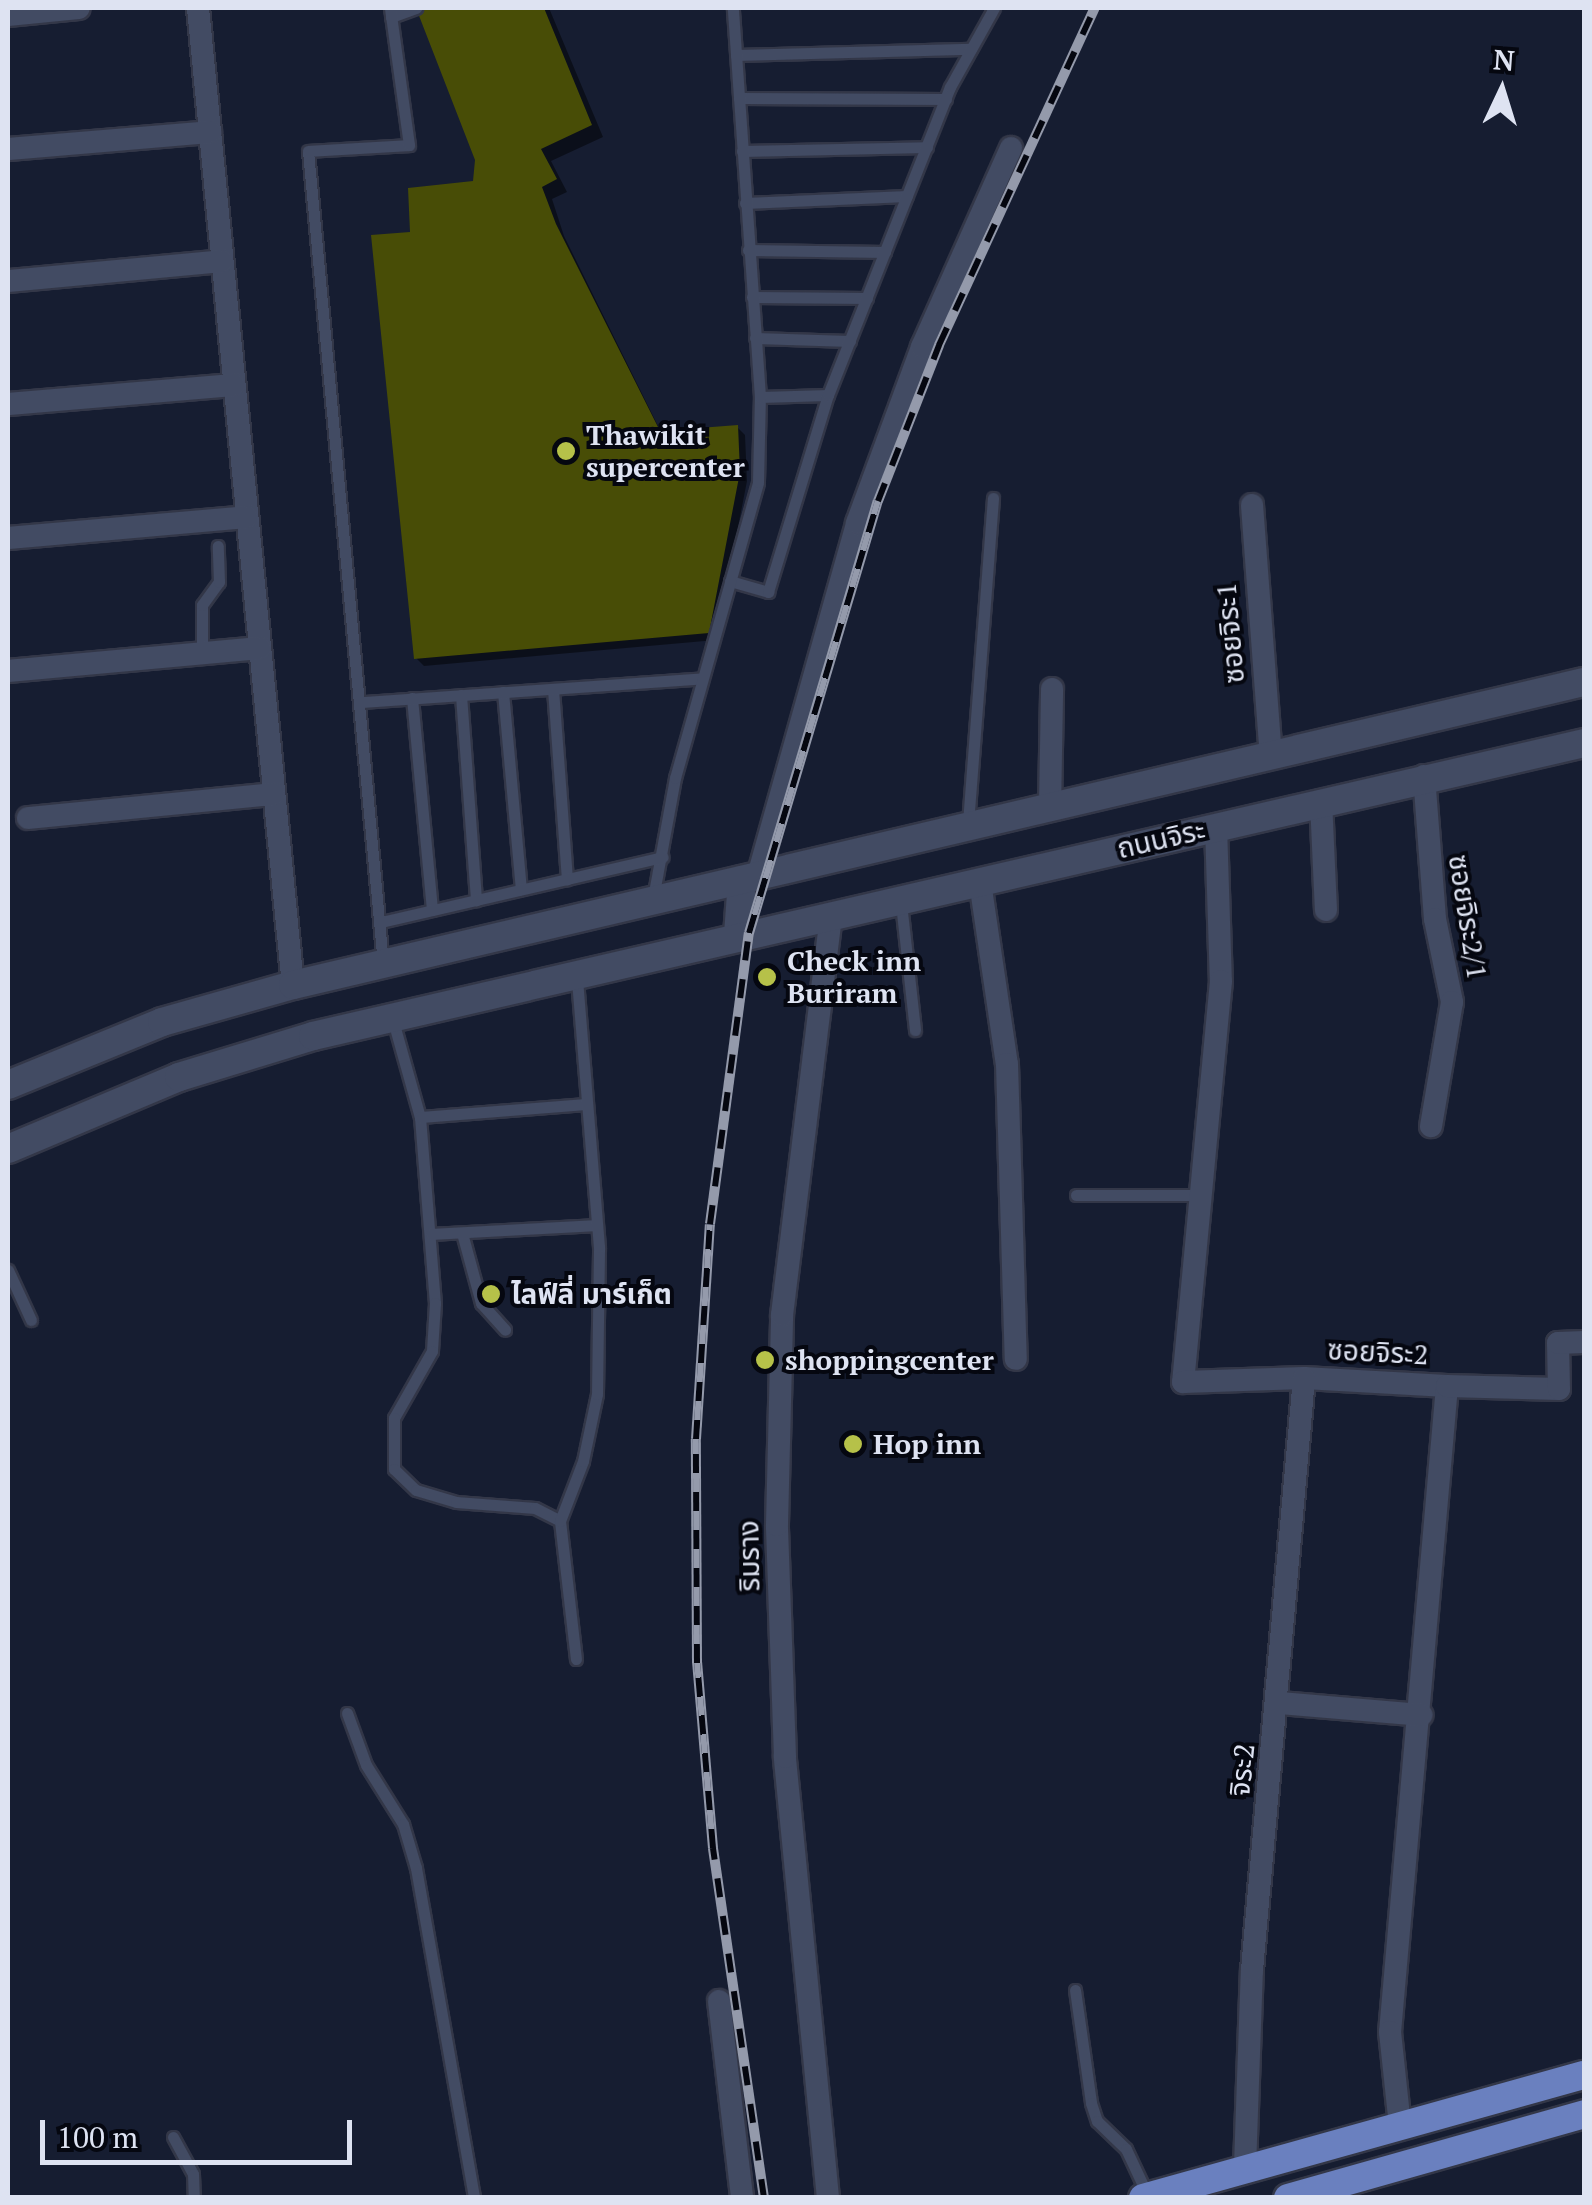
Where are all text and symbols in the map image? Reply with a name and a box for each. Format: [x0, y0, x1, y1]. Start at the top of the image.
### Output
north arrow [1452, 40, 1552, 140]
text: N [1492, 40, 1516, 79]
place label: Thawikit supercenter [586, 418, 745, 484]
marker: Thawikit supercenter [555, 440, 577, 462]
street label: ซอยจิระ1 [1209, 581, 1251, 685]
street label: ถนนจิระ [1114, 813, 1208, 865]
street label: ซอยจิระ2/1 [1442, 852, 1494, 982]
place label: Check inn Buriram [787, 944, 921, 1010]
marker: Check inn Buriram [756, 966, 778, 988]
place label: ไลฟ์ลี่ มาร์เก็ต [511, 1277, 672, 1311]
marker: ไลฟ์ลี่ มาร์เก็ต [480, 1283, 502, 1305]
street label: ซอยจิระ2 [1327, 1333, 1429, 1371]
place label: shoppingcenter [785, 1343, 994, 1377]
marker: shoppingcenter [754, 1349, 776, 1371]
place label: Hop inn [873, 1427, 981, 1461]
marker: Hop inn [842, 1433, 864, 1455]
street label: ริมราง [732, 1520, 766, 1592]
street label: จิระ2 [1223, 1742, 1261, 1798]
scale bar [45, 2100, 358, 2162]
text: 100 m [57, 2117, 138, 2157]

